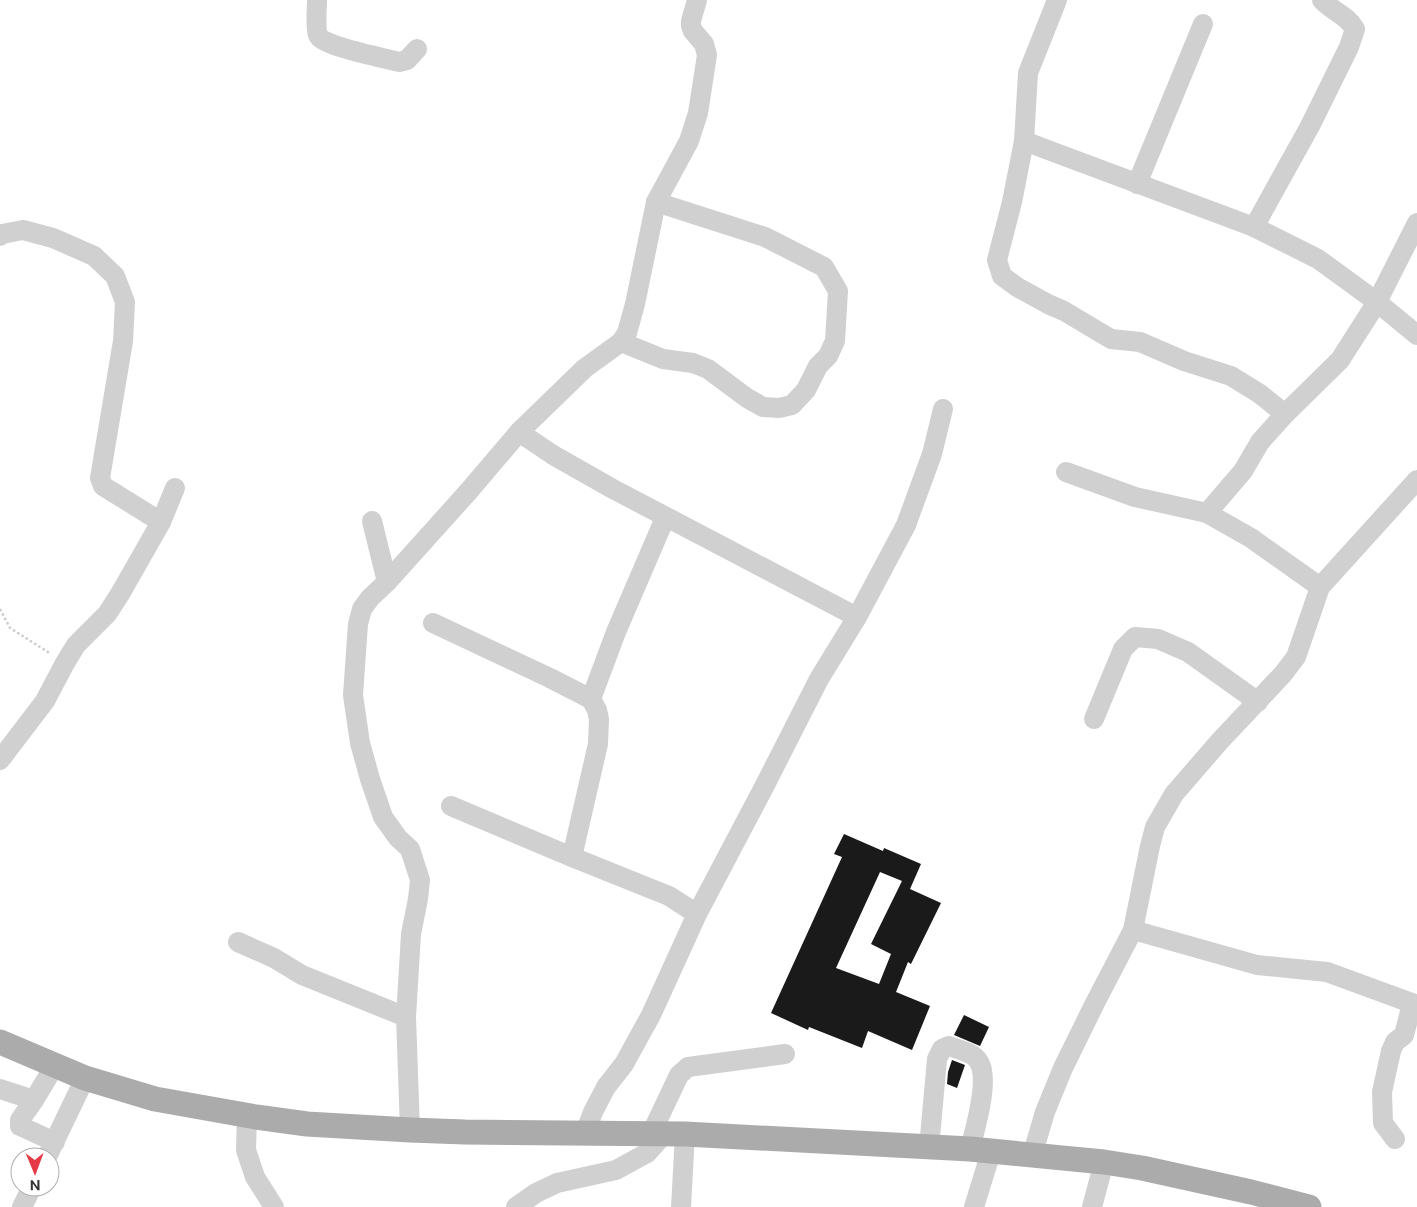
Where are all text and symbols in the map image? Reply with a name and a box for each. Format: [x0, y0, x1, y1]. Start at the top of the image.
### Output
north arrow [10, 1147, 60, 1197]
text: N [30, 1177, 41, 1193]

